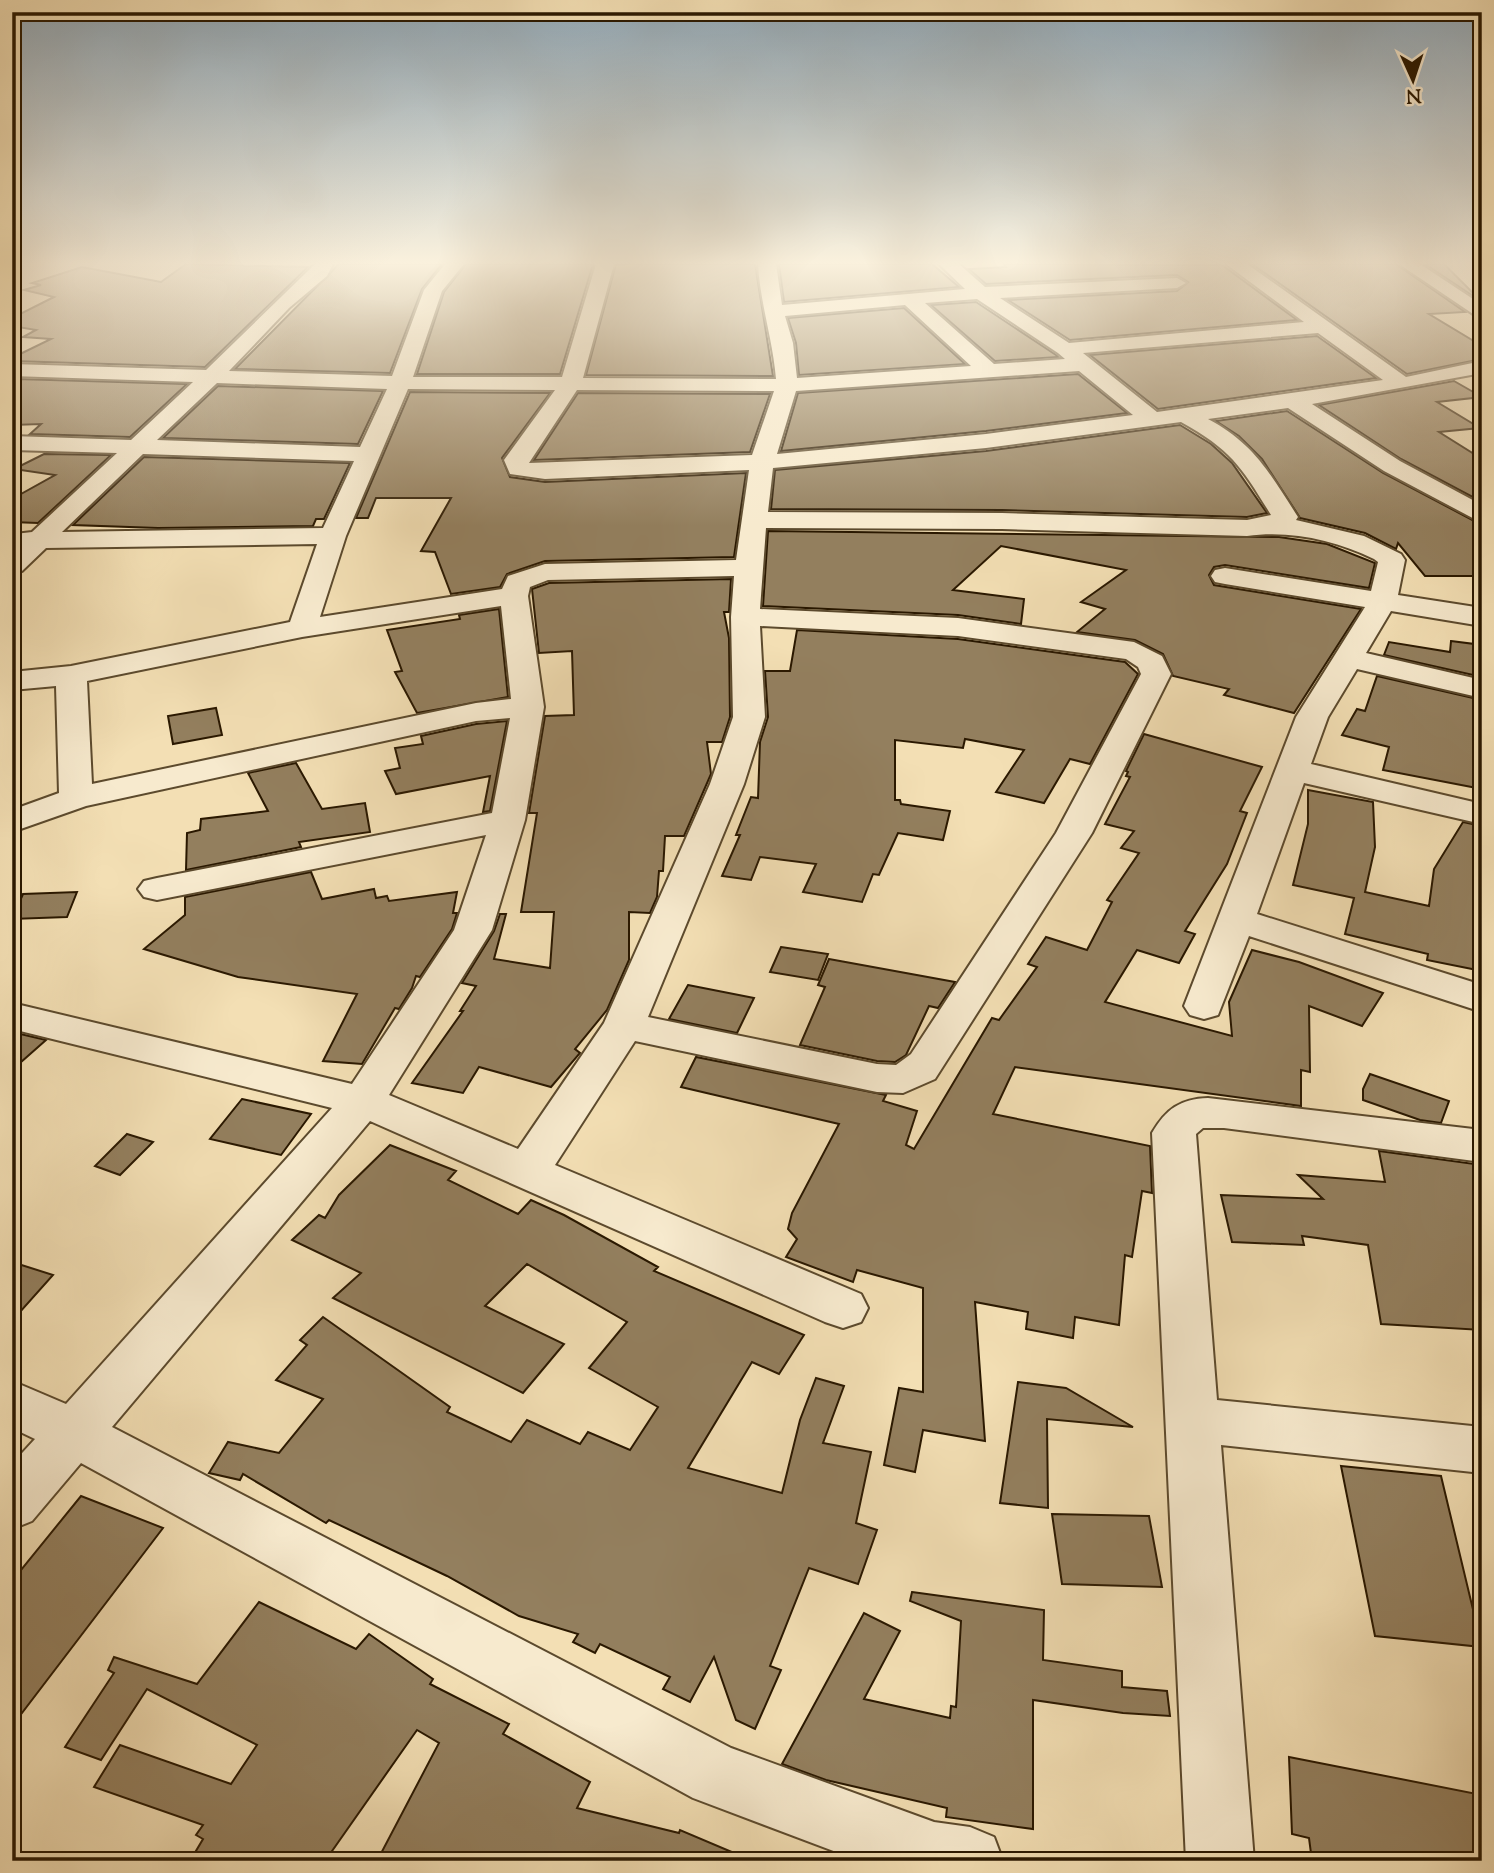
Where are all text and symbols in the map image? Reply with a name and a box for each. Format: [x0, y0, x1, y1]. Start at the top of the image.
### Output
north arrow [1378, 46, 1448, 116]
text: N [1405, 81, 1422, 108]

